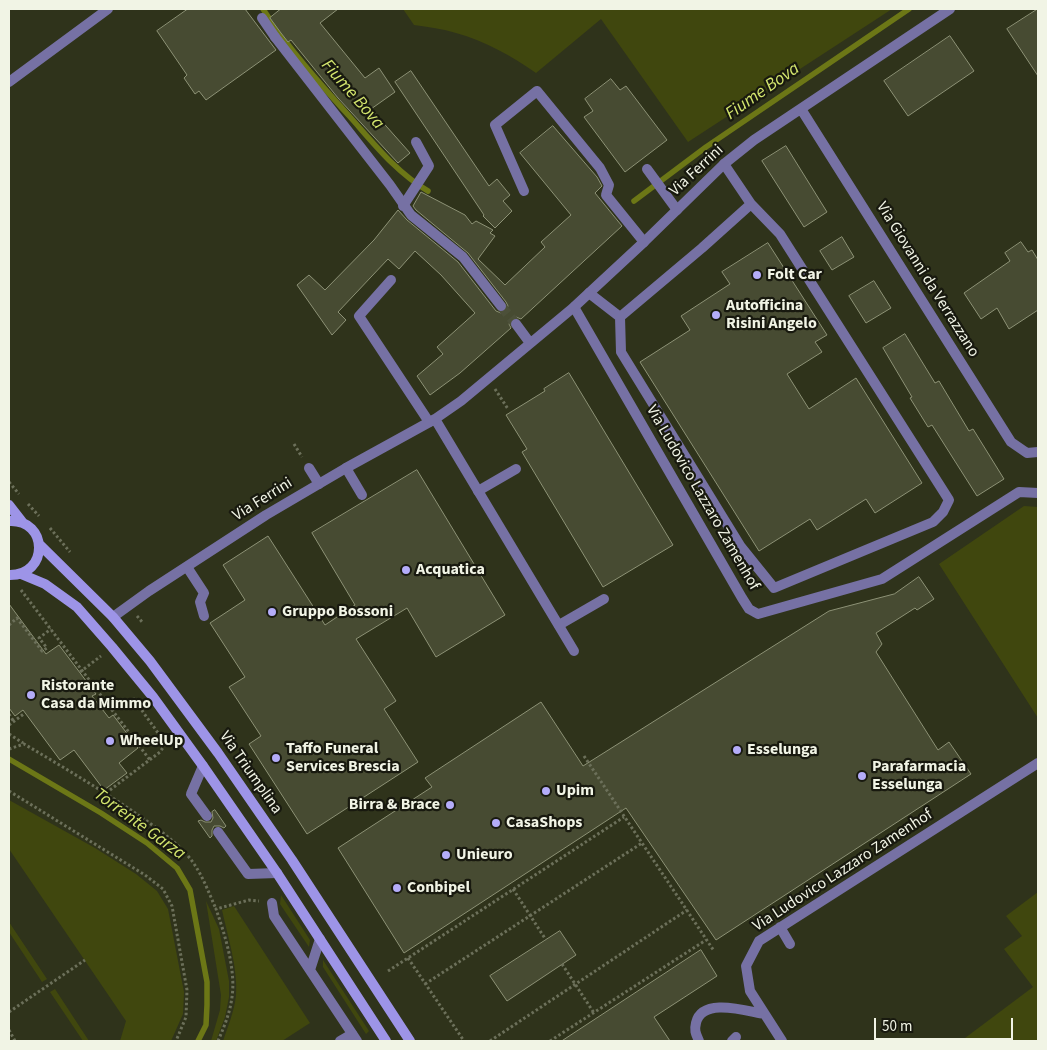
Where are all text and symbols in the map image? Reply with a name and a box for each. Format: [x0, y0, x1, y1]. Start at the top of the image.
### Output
water label: Fiume Bova [316, 56, 388, 134]
water label: Fiume Bova [722, 59, 804, 125]
street label: Via Ferrini [666, 141, 728, 201]
street label: Via Giovanni da Verrazzano [871, 199, 983, 361]
place label: Folt Car [767, 265, 822, 285]
marker: Folt Car [751, 269, 763, 281]
place label: Autofficina Risini Angelo [726, 296, 817, 334]
marker: Autofficina Risini Angelo [710, 309, 722, 321]
street label: Via Ludovico Lazzaro Zamenhof [641, 402, 763, 594]
street label: Via Ferrini [230, 474, 296, 526]
place label: Acquatica [416, 560, 485, 580]
marker: Acquatica [400, 564, 412, 576]
place label: Gruppo Bossoni [282, 602, 393, 622]
marker: Gruppo Bossoni [266, 606, 278, 618]
place label: Ristorante Casa da Mimmo [41, 676, 151, 714]
marker: Ristorante Casa da Mimmo [25, 689, 37, 701]
street label: Via Triumplina [214, 728, 286, 818]
place label: WheelUp [120, 731, 183, 751]
marker: WheelUp [104, 735, 116, 747]
place label: Taffo Funeral Services Brescia [286, 739, 400, 777]
place label: Esselunga [747, 740, 818, 760]
marker: Esselunga [731, 744, 743, 756]
marker: Taffo Funeral Services Brescia [270, 752, 282, 764]
place label: Parafarmacia Esselunga [872, 757, 966, 795]
marker: Parafarmacia Esselunga [856, 770, 868, 782]
place label: Upim [556, 781, 594, 801]
water label: Torrente Garza [89, 784, 189, 866]
marker: Upim [540, 785, 552, 797]
place label: Birra & Brace [349, 795, 440, 815]
marker: Birra & Brace [444, 799, 456, 811]
street label: Via Ludovico Lazzaro Zamenhof [750, 806, 936, 936]
place label: CasaShops [506, 813, 582, 833]
marker: CasaShops [490, 817, 502, 829]
place label: Unieuro [456, 845, 513, 865]
marker: Unieuro [440, 849, 452, 861]
place label: Conbipel [407, 878, 470, 898]
marker: Conbipel [391, 882, 403, 894]
scale bar [877, 1008, 1016, 1040]
text: 50 m [882, 1016, 912, 1037]

